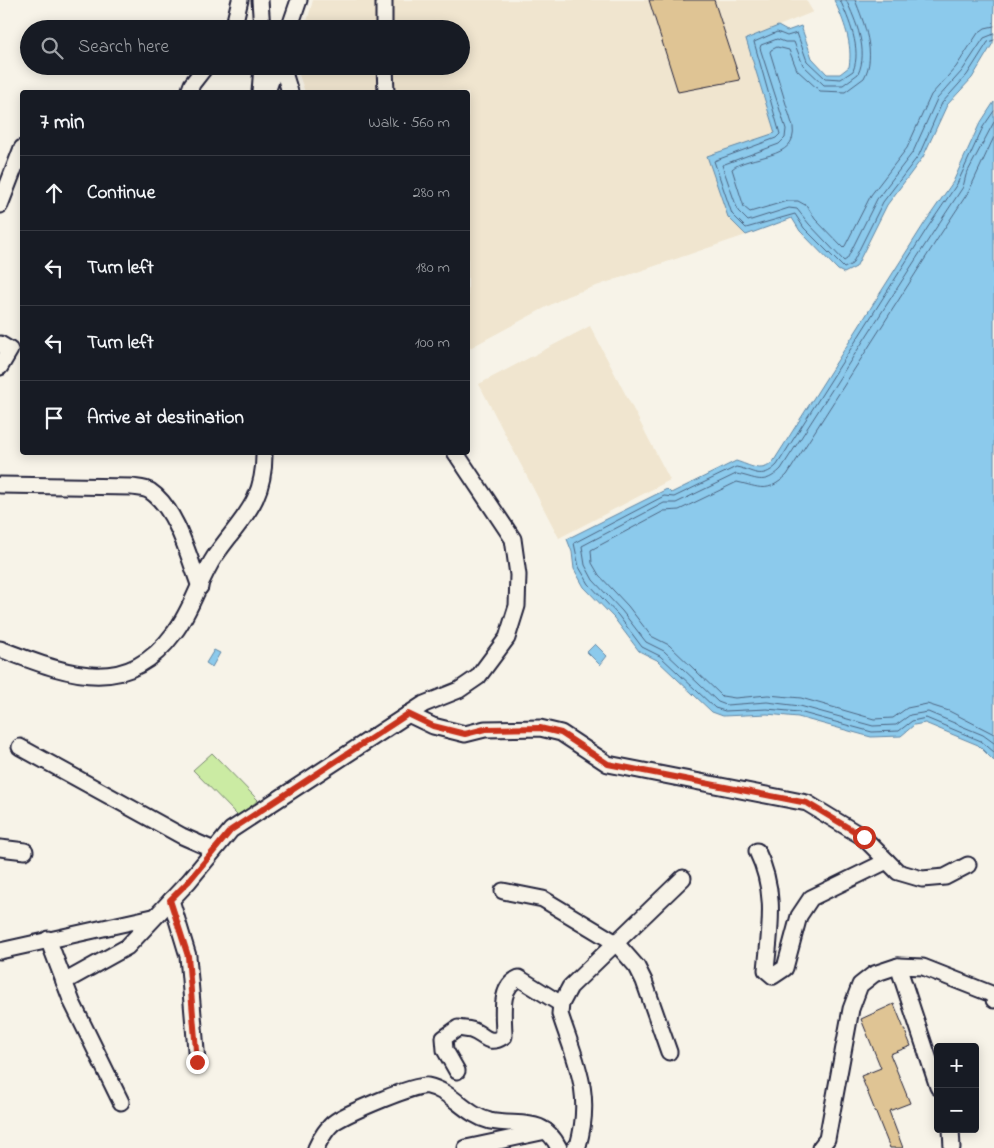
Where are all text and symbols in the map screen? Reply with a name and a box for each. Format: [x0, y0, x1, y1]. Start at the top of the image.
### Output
search box [20, 20, 470, 75]
icon: search [38, 34, 66, 62]
text: Search here [78, 34, 169, 61]
text: 7 min [40, 108, 84, 138]
text: Walk · 560 m [368, 111, 450, 135]
icon: ahead [40, 179, 68, 207]
text: Continue [87, 180, 155, 207]
text: 280 m [413, 181, 450, 205]
icon: left [40, 254, 68, 282]
text: Turn left [87, 255, 154, 282]
text: 180 m [416, 256, 450, 280]
icon: left [40, 329, 68, 357]
text: Turn left [87, 330, 154, 357]
text: 100 m [415, 331, 450, 355]
icon: arrive [40, 404, 68, 432]
text: Arrive at destination [87, 405, 244, 432]
route start [853, 826, 876, 849]
map controls [934, 1043, 979, 1133]
button: + [934, 1043, 979, 1088]
route end [186, 1051, 209, 1074]
button: − [934, 1088, 979, 1133]

